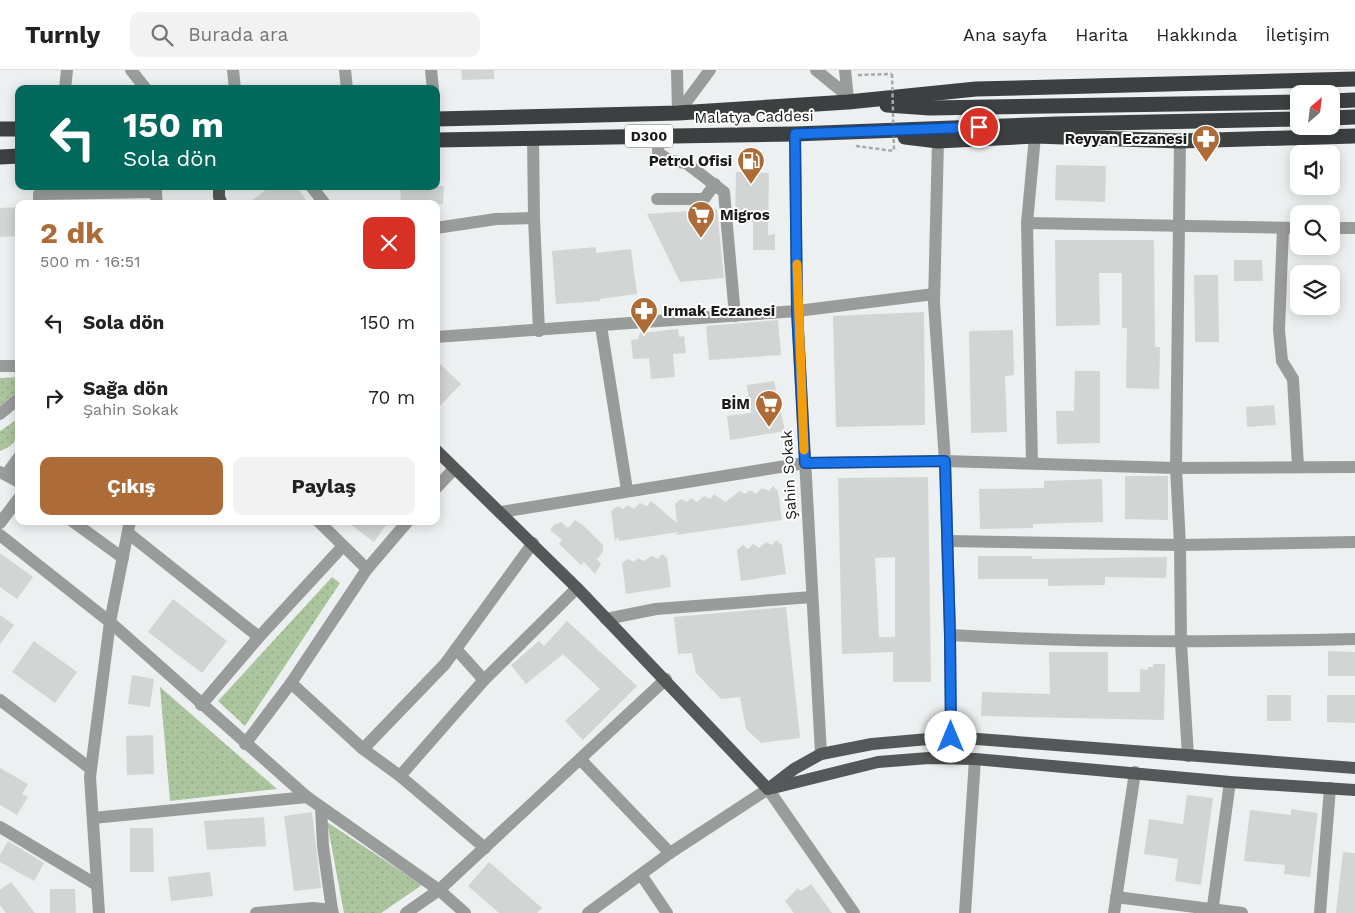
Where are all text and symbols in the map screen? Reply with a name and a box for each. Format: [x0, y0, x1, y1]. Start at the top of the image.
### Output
search box [130, 12, 480, 57]
text: Turnly [25, 21, 100, 49]
icon: search [148, 21, 176, 49]
text: Burada ara [188, 23, 288, 46]
text: Ana sayfa [963, 24, 1047, 45]
text: Harita [1075, 24, 1128, 45]
text: Hakkında [1156, 24, 1237, 45]
text: İletişim [1265, 24, 1330, 45]
north arrow [1290, 85, 1340, 135]
map controls [1290, 85, 1340, 315]
text: 150 m [123, 104, 224, 146]
icon: left [40, 105, 105, 170]
pin [958, 106, 1000, 148]
street label: Malatya Caddesi [694, 107, 814, 127]
icon: arrive [965, 113, 993, 141]
road number: D300 [625, 124, 673, 148]
pharmacy icon: Reyyan Eczanesi [1191, 124, 1221, 163]
place label: Reyyan Eczanesi [1065, 130, 1187, 148]
button: sound [1290, 145, 1340, 195]
text: Sola dön [123, 146, 217, 171]
fuel station icon: Petrol Ofisi [736, 146, 766, 185]
place label: Petrol Ofisi [649, 152, 732, 170]
supermarket icon: Migros [686, 200, 716, 239]
button: search [1290, 205, 1340, 255]
place label: Migros [720, 206, 770, 224]
text: 2 dk [40, 215, 104, 250]
button: close [363, 217, 415, 269]
text: 500 m · 16:51 [40, 252, 140, 271]
button: layers [1290, 265, 1340, 315]
pharmacy icon: Irmak Eczanesi [629, 296, 659, 335]
place label: Irmak Eczanesi [663, 302, 775, 320]
icon: left [40, 309, 68, 337]
text: Sola dön [83, 311, 164, 334]
text: 150 m [360, 311, 415, 334]
text: Sağa dön [83, 377, 168, 400]
icon: right [40, 384, 68, 412]
text: 70 m [368, 386, 415, 409]
supermarket icon: BİM [754, 389, 784, 428]
place label: BİM [721, 395, 750, 413]
text: Şahin Sokak [83, 400, 179, 419]
street label: Şahin Sokak [778, 429, 800, 520]
button: Çıkış [40, 457, 223, 515]
button: Paylaş [233, 457, 415, 515]
position arrow [924, 710, 976, 762]

